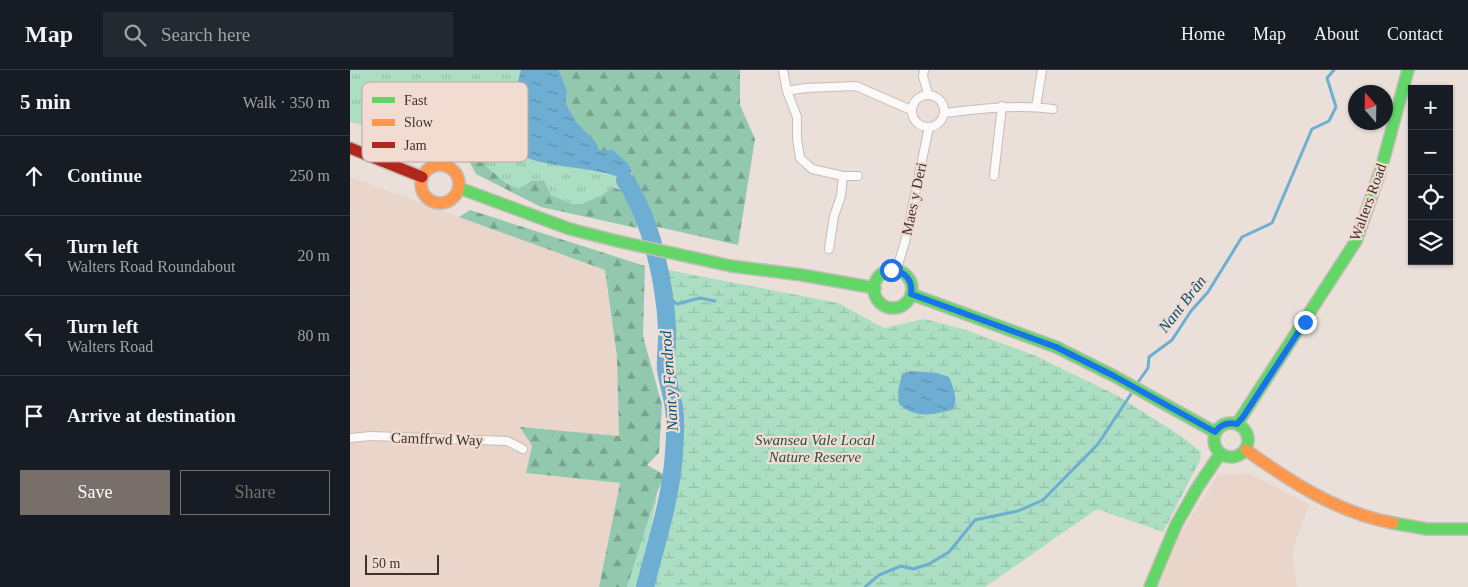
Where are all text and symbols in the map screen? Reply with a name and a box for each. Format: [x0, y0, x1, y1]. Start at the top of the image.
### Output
search box [103, 12, 453, 57]
text: Map [25, 21, 73, 47]
icon: search [121, 21, 149, 49]
text: Search here [161, 24, 250, 45]
text: Home [1181, 24, 1225, 44]
text: Map [1253, 24, 1286, 44]
text: About [1314, 24, 1359, 44]
text: Contact [1387, 24, 1443, 44]
legend [362, 82, 528, 162]
north arrow [1348, 85, 1393, 130]
map controls [1408, 85, 1453, 265]
button: + [1408, 85, 1453, 130]
text: 5 min [20, 90, 71, 114]
text: Fast [404, 93, 427, 108]
text: Walk · 350 m [243, 94, 330, 111]
text: Slow [404, 115, 434, 130]
button: − [1408, 130, 1453, 175]
text: Jam [404, 138, 427, 153]
street label: Maes y Deri [898, 161, 930, 237]
street label: Walters Road [1347, 161, 1390, 243]
icon: ahead [20, 162, 48, 190]
text: Continue [67, 165, 142, 186]
text: 250 m [290, 167, 330, 184]
button: locate [1408, 175, 1453, 220]
button: layers [1408, 220, 1453, 265]
text: Turn left [67, 236, 139, 257]
icon: left [20, 242, 48, 270]
text: 20 m [298, 247, 330, 264]
text: Walters Road Roundabout [67, 258, 235, 275]
route start [880, 259, 903, 282]
water label: Nant Brân [1154, 272, 1209, 336]
route end [1294, 311, 1317, 334]
text: Turn left [67, 316, 139, 337]
icon: left [20, 322, 48, 350]
text: 80 m [298, 327, 330, 344]
water label: Nant y Fendrod [657, 329, 682, 433]
text: Walters Road [67, 338, 153, 355]
icon: arrive [20, 402, 48, 430]
text: Arrive at destination [67, 405, 236, 426]
street label: Camffrwd Way [391, 429, 484, 449]
park label: Swansea Vale Local Nature Reserve [755, 432, 875, 465]
button: Save [20, 470, 170, 515]
button: Share [180, 470, 330, 515]
scale bar [365, 552, 439, 575]
text: 50 m [372, 556, 400, 571]

